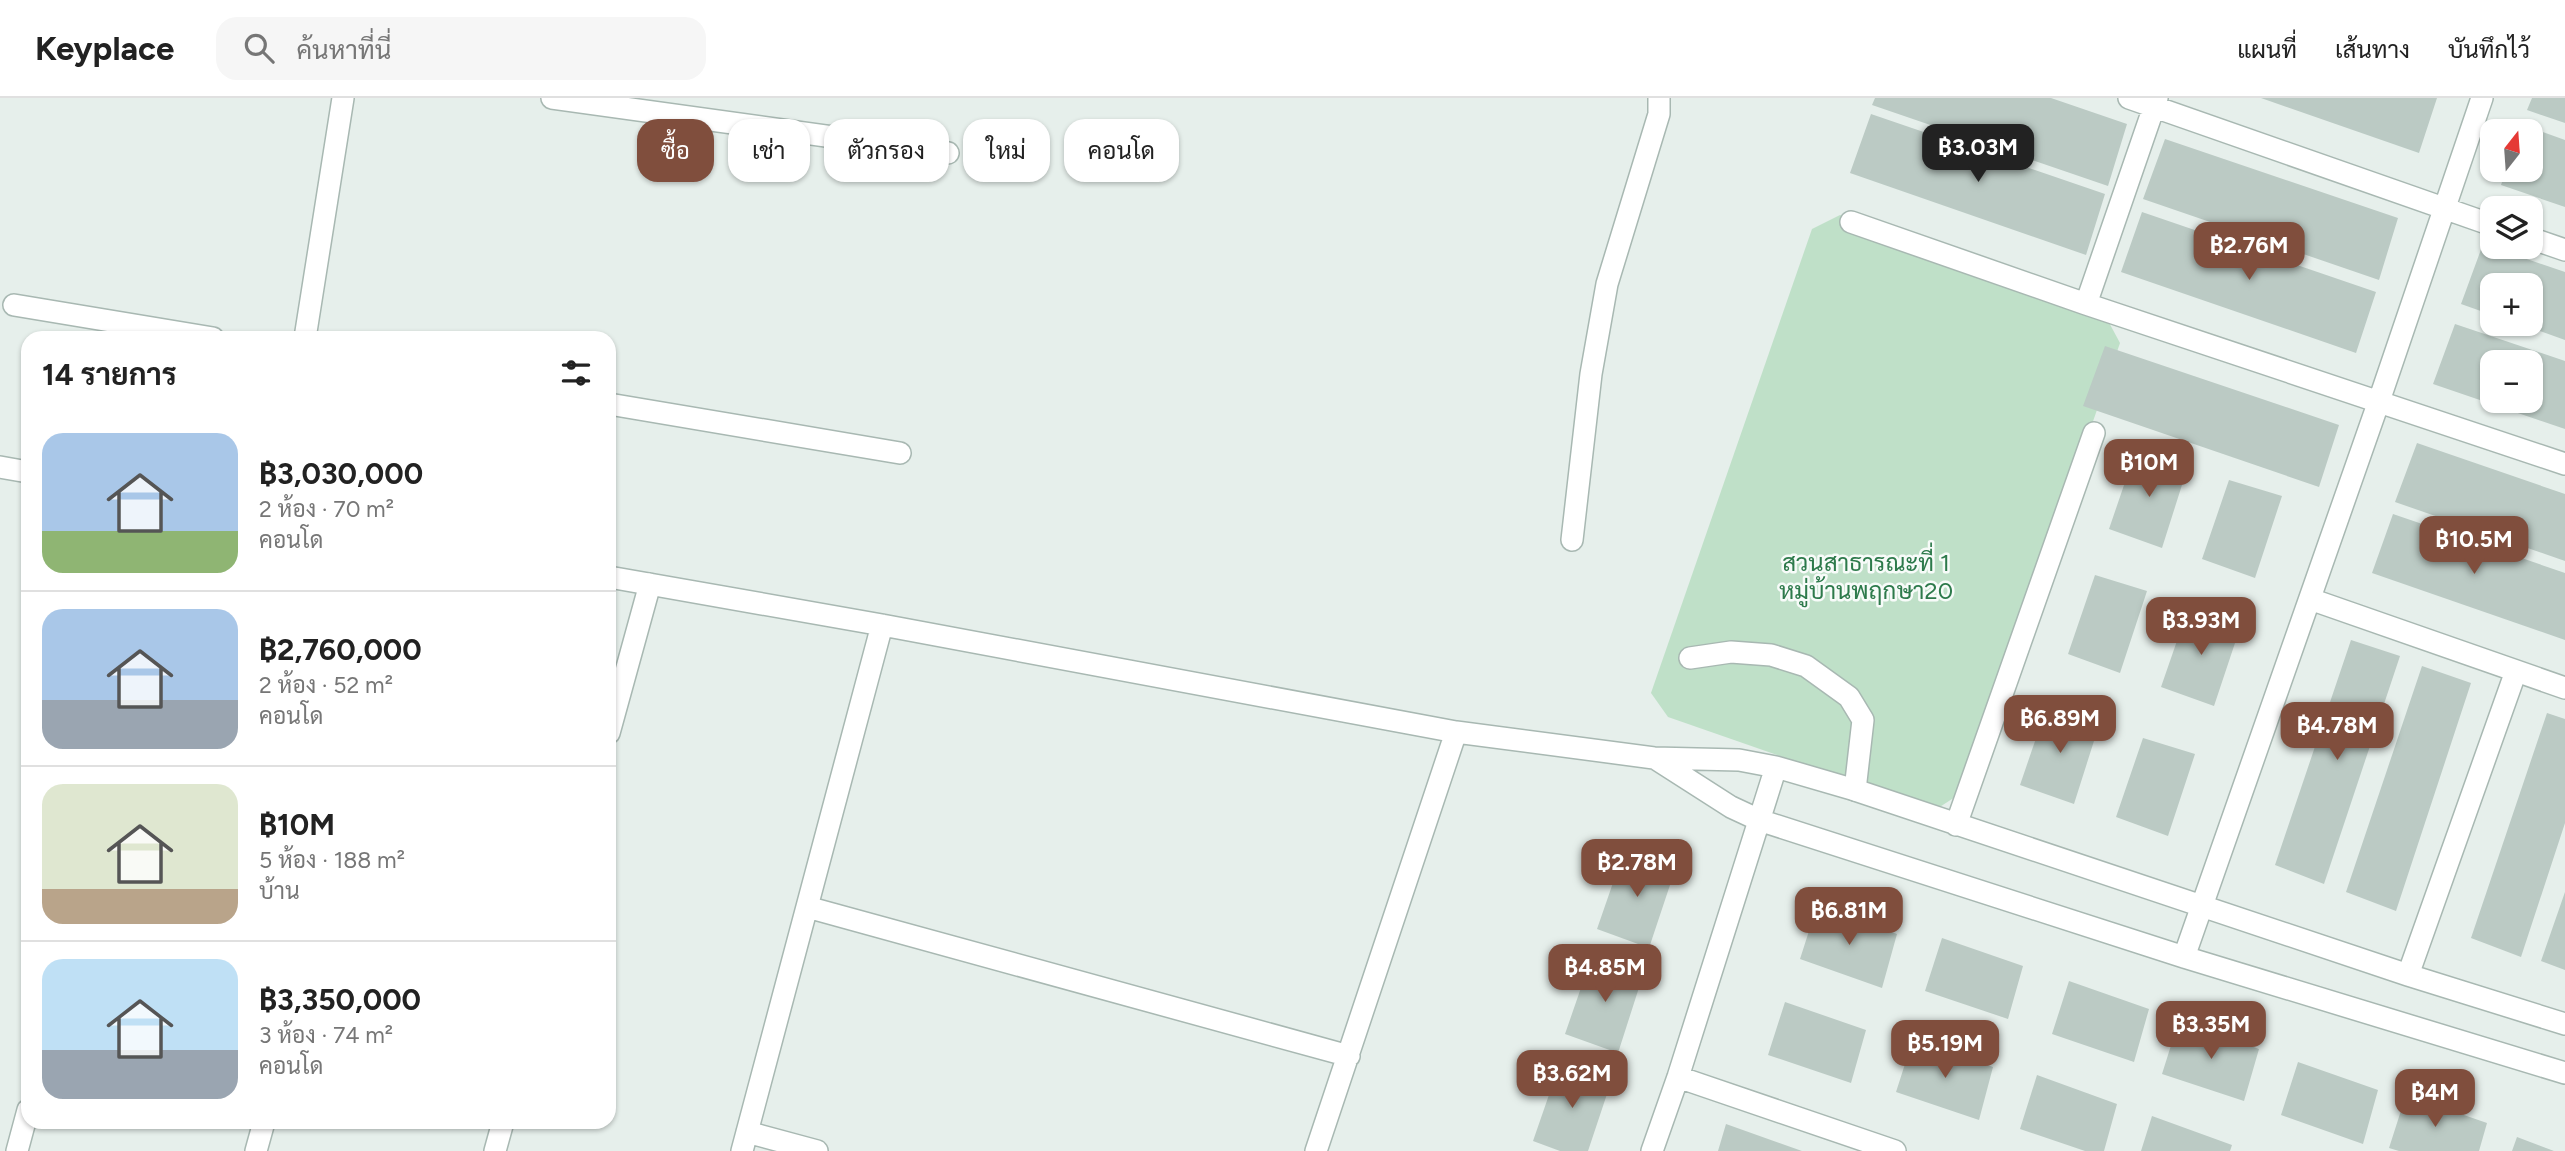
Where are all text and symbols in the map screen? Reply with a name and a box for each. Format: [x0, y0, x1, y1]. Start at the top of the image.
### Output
search box [216, 17, 706, 80]
text: Keyplace [35, 29, 174, 68]
icon: search [240, 29, 278, 67]
text: ค้นหาที่นี่ [296, 34, 391, 66]
text: แผนที่ [2237, 35, 2297, 64]
text: เส้นทาง [2335, 35, 2410, 64]
text: บันทึกไว้ [2448, 35, 2530, 64]
chip: ซื้อ [637, 119, 714, 182]
chip: เช่า [728, 119, 810, 182]
chip: ตัวกรอง [824, 119, 949, 182]
chip: ใหม่ [963, 119, 1050, 182]
chip: คอนโด [1064, 119, 1179, 182]
north arrow [2480, 119, 2543, 182]
map controls [2480, 119, 2543, 413]
pin: ฿3.03M [1921, 125, 2035, 184]
text: ฿3.03M [1938, 133, 2018, 161]
button: layers [2480, 196, 2543, 259]
pin: ฿2.76M [2192, 222, 2306, 282]
text: ฿2.76M [2210, 231, 2288, 259]
button: + [2480, 273, 2543, 336]
button: − [2480, 350, 2543, 413]
icon: filters [557, 354, 595, 392]
text: 14 รายการ [42, 356, 177, 393]
pin: ฿10M [2108, 440, 2190, 499]
text: ฿10M [2120, 448, 2178, 476]
text: ฿3,030,000 [259, 455, 423, 492]
icon: home [98, 461, 182, 545]
text: 2 ห้อง · 70 m² [259, 495, 394, 523]
pin: ฿10.5M [2417, 517, 2531, 576]
text: ฿10.5M [2435, 525, 2513, 553]
text: คอนโด [259, 526, 323, 554]
park label: สวนสาธารณะที่ 1 หมู่บ้านพฤกษา20 [1779, 542, 1953, 608]
pin: ฿3.93M [2144, 598, 2258, 657]
text: ฿3.93M [2162, 606, 2240, 634]
text: ฿2,760,000 [259, 631, 422, 668]
icon: home [98, 637, 182, 721]
text: 2 ห้อง · 52 m² [259, 671, 393, 699]
pin: ฿6.89M [2003, 696, 2117, 755]
text: คอนโด [259, 702, 323, 730]
pin: ฿4.78M [2280, 702, 2394, 762]
text: ฿6.89M [2020, 704, 2100, 732]
text: ฿4.78M [2297, 711, 2377, 739]
text: ฿10M [259, 806, 335, 843]
icon: home [98, 812, 182, 896]
pin: ฿2.78M [1580, 840, 1694, 899]
text: 5 ห้อง · 188 m² [259, 846, 405, 874]
text: ฿2.78M [1597, 848, 1677, 876]
text: บ้าน [259, 877, 300, 905]
pin: ฿6.81M [1792, 888, 1906, 947]
text: ฿6.81M [1811, 896, 1887, 924]
pin: ฿4.85M [1548, 944, 1662, 1004]
text: ฿4.85M [1564, 953, 1646, 981]
text: ฿3,350,000 [259, 981, 421, 1018]
icon: home [98, 987, 182, 1071]
pin: ฿3.35M [2154, 1002, 2268, 1061]
text: ฿3.35M [2172, 1010, 2250, 1038]
pin: ฿5.19M [1888, 1020, 2002, 1080]
text: 3 ห้อง · 74 m² [259, 1021, 393, 1049]
text: ฿5.19M [1907, 1029, 1983, 1057]
pin: ฿3.62M [1515, 1051, 1629, 1110]
text: คอนโด [259, 1052, 323, 1080]
text: ฿3.62M [1533, 1059, 1611, 1087]
pin: ฿4M [2401, 1070, 2469, 1129]
text: ฿4M [2411, 1078, 2459, 1106]

